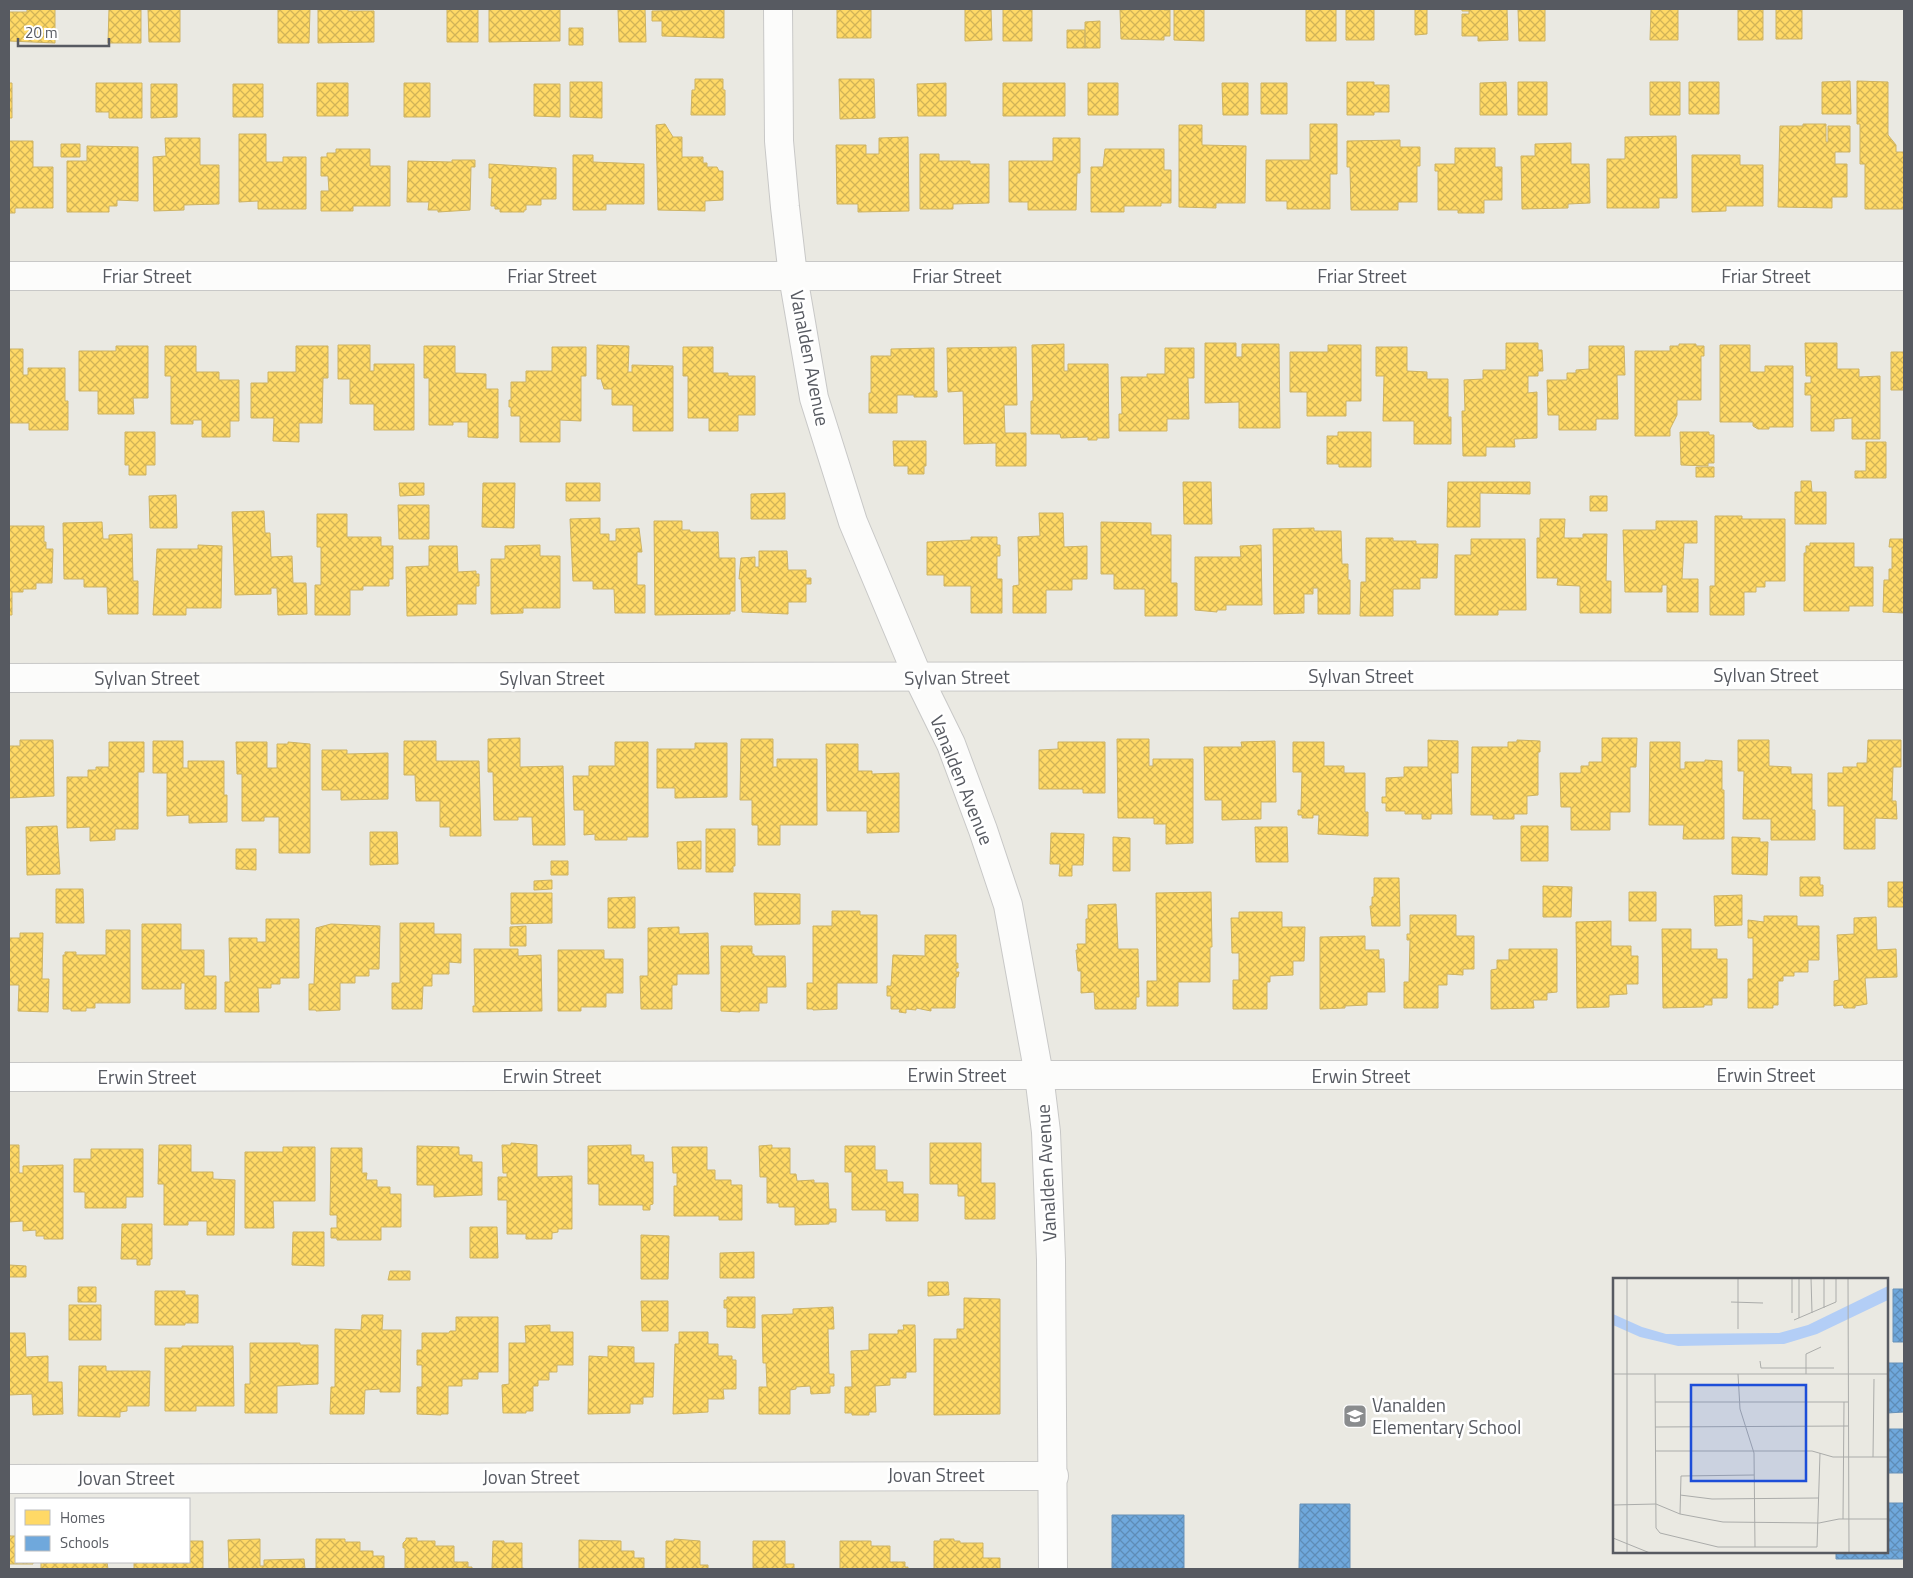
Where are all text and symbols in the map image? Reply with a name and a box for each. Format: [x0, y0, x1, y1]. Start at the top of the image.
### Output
scale bar [18, 15, 109, 47]
text: 20 m [25, 21, 58, 44]
street label: Friar Street [102, 261, 192, 290]
street label: Friar Street [507, 261, 597, 290]
street label: Friar Street [912, 261, 1002, 290]
street label: Friar Street [1317, 261, 1407, 290]
street label: Friar Street [1721, 261, 1811, 290]
street label: Vanalden Avenue [783, 288, 838, 428]
street label: Sylvan Street [1713, 660, 1819, 689]
street label: Sylvan Street [904, 661, 1010, 692]
street label: Sylvan Street [1308, 661, 1414, 690]
street label: Sylvan Street [94, 663, 200, 692]
street label: Sylvan Street [499, 663, 605, 692]
street label: Vanalden Avenue [923, 711, 1002, 849]
street label: Erwin Street [907, 1060, 1007, 1089]
street label: Erwin Street [1716, 1060, 1816, 1089]
street label: Erwin Street [502, 1061, 602, 1090]
street label: Erwin Street [1311, 1061, 1411, 1090]
street label: Erwin Street [97, 1062, 197, 1091]
street label: Vanalden Avenue [1027, 1104, 1064, 1243]
inset map [1613, 1278, 1888, 1553]
place label: Vanalden Elementary School [1372, 1390, 1521, 1441]
school or university icon: Vanalden Elementary School [1342, 1403, 1368, 1429]
street label: Jovan Street [887, 1460, 985, 1489]
street label: Jovan Street [482, 1462, 580, 1491]
street label: Jovan Street [77, 1463, 175, 1492]
legend [15, 1498, 190, 1563]
text: Homes [60, 1506, 105, 1529]
text: Schools [60, 1531, 109, 1554]

